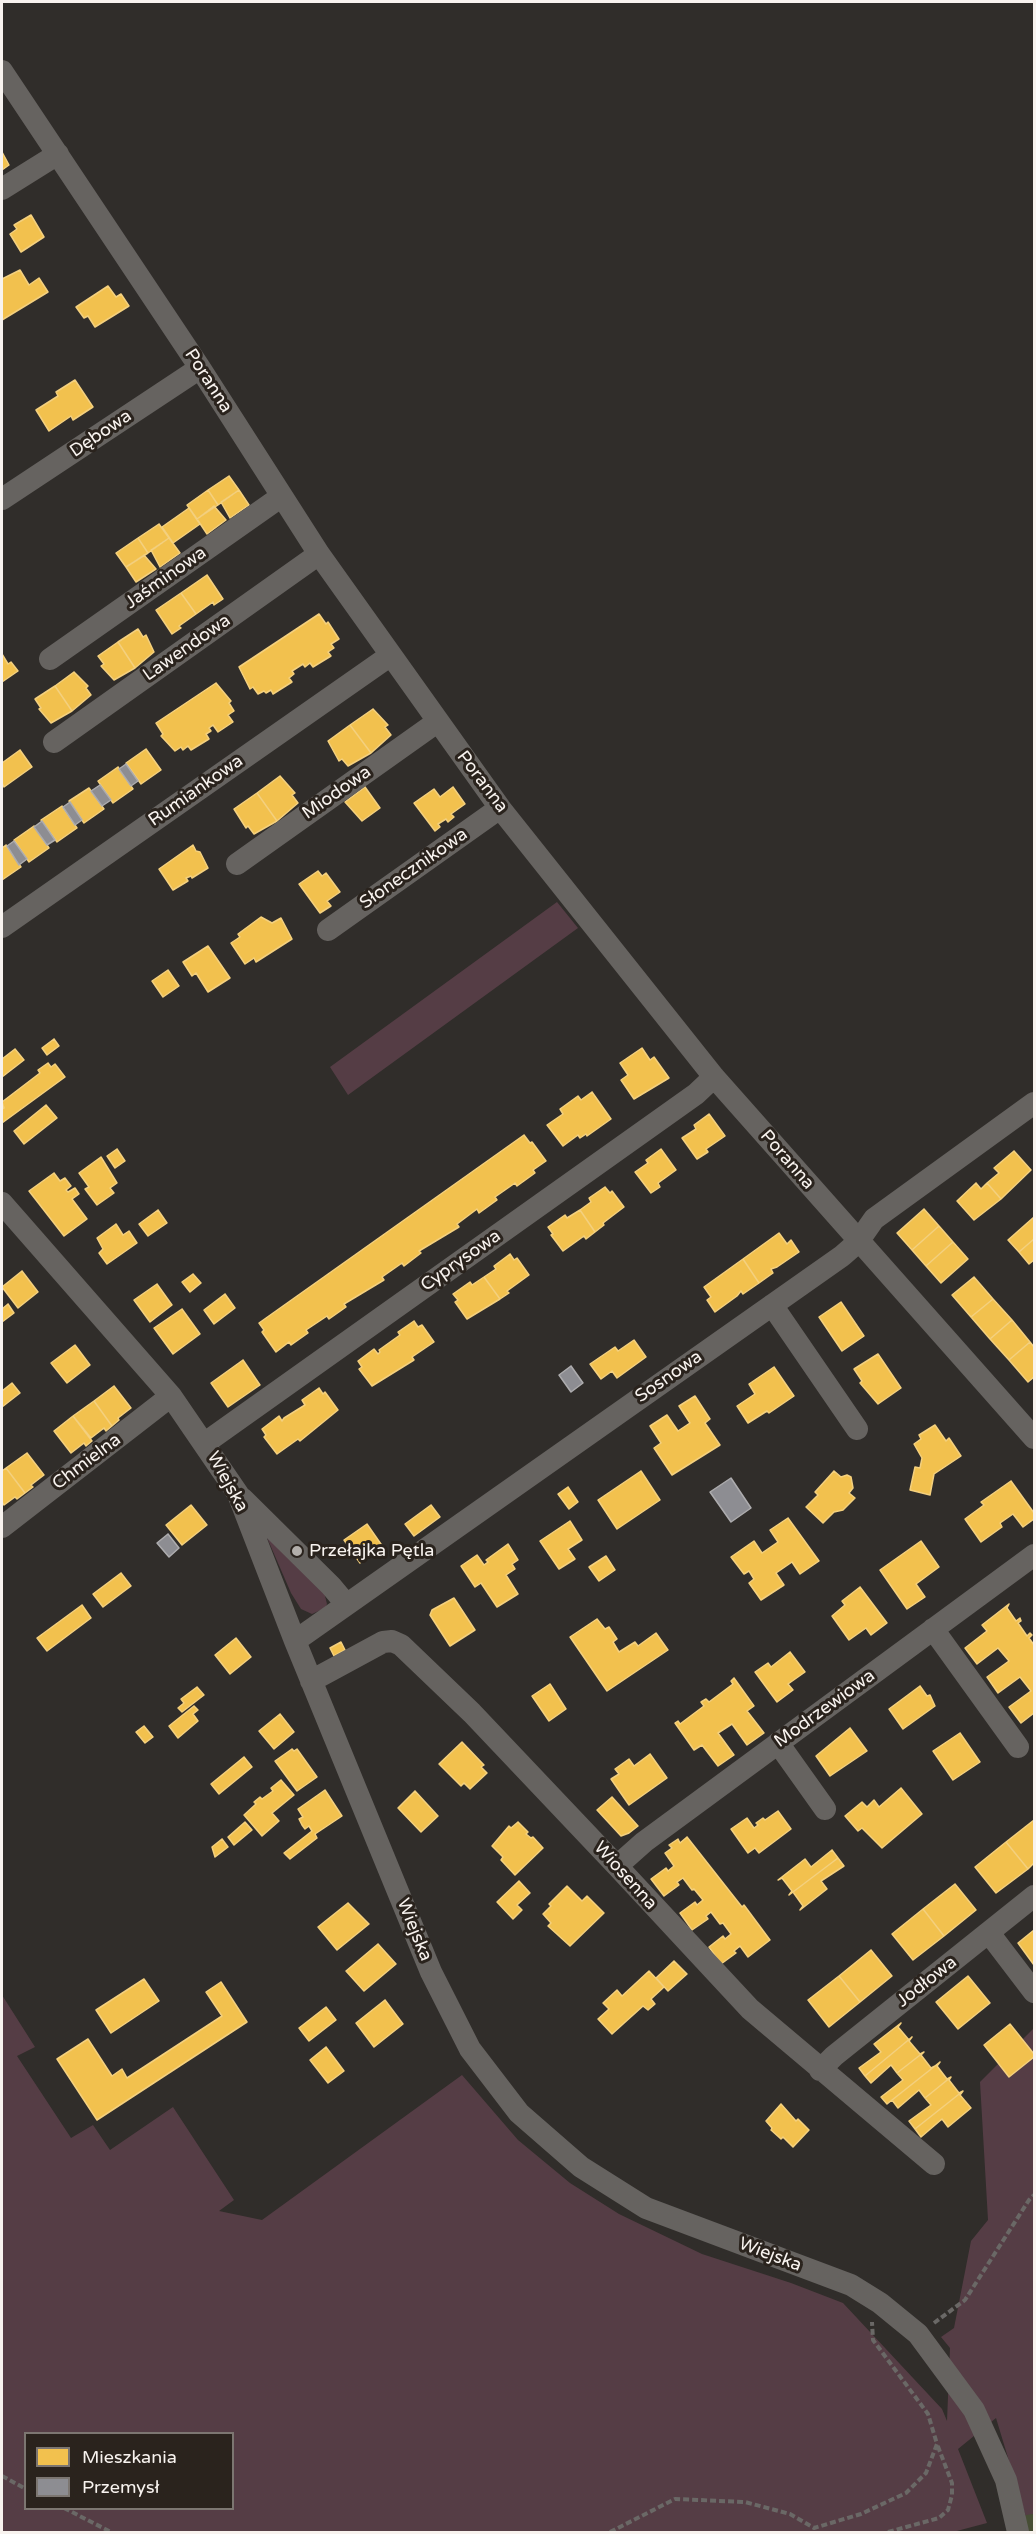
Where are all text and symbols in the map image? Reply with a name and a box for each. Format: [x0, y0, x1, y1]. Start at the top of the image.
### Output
street label: Poranna [179, 345, 237, 417]
street label: Dębowa [66, 406, 136, 462]
street label: Jaśminowa [121, 542, 211, 614]
street label: Lawendowa [139, 610, 235, 686]
street label: Poranna [452, 747, 512, 817]
street label: Rumiankowa [145, 750, 247, 832]
street label: Miodowa [298, 761, 376, 825]
street label: Słonecznikowa [356, 824, 472, 914]
street label: Poranna [755, 1126, 819, 1194]
street label: Cyprysowa [417, 1226, 505, 1296]
street label: Sosnowa [631, 1346, 707, 1408]
street label: Chmielna [48, 1429, 126, 1495]
street label: Wiejska [202, 1448, 252, 1516]
place label: Przełajka Pętla [309, 1540, 434, 1562]
marker: Przełajka Pętla [290, 1544, 304, 1558]
street label: Modrzewiowa [770, 1665, 880, 1753]
street label: Wiosenna [589, 1837, 661, 1915]
street label: Wiejska [392, 1896, 436, 1964]
street label: Jodłowa [893, 1952, 961, 2012]
street label: Wiejska [735, 2233, 805, 2277]
legend [24, 2432, 234, 2510]
text: Mieszkania [82, 2446, 177, 2468]
text: Przemysł [82, 2476, 159, 2498]

